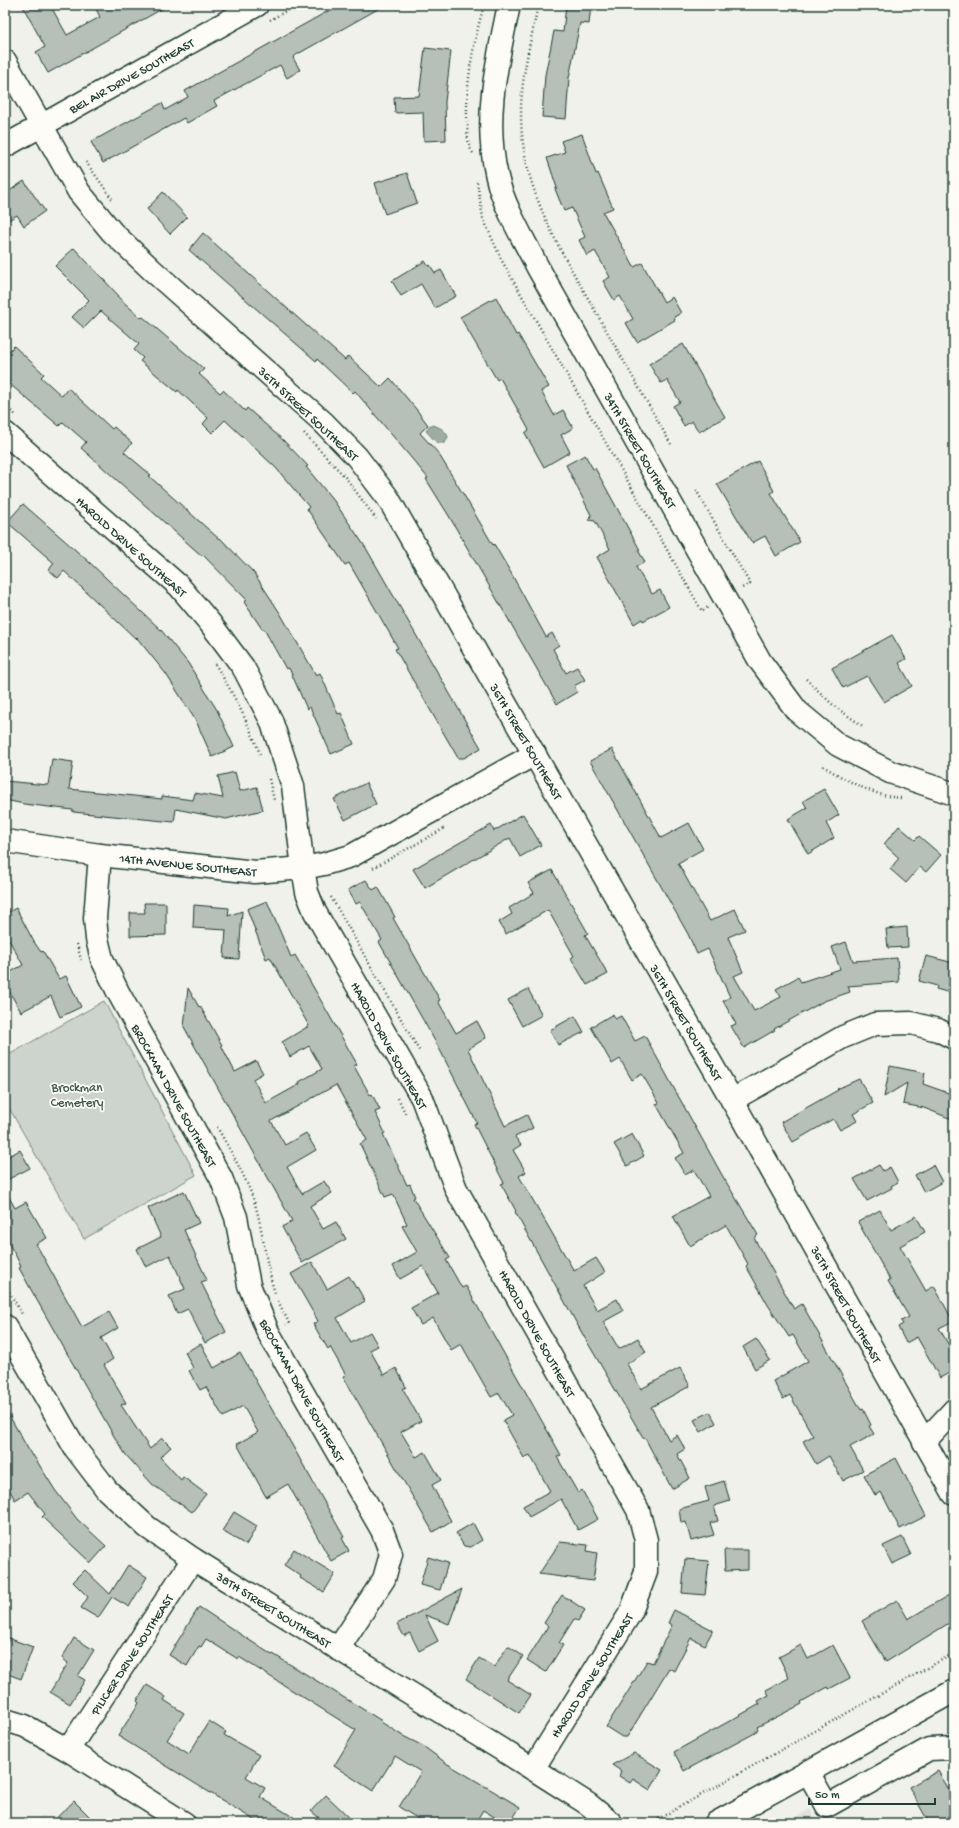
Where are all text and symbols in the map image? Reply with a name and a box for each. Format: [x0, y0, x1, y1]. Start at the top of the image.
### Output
street label: BEL AIR DRIVE SOUTHEAST [66, 36, 198, 118]
street label: 36TH STREET SOUTHEAST [253, 364, 361, 466]
street label: 34TH STREET SOUTHEAST [599, 390, 679, 513]
street label: HAROLD DRIVE SOUTHEAST [72, 494, 189, 602]
street label: 36TH STREET SOUTHEAST [485, 681, 565, 804]
street label: 14TH AVENUE SOUTHEAST [118, 852, 258, 881]
street label: 36TH STREET SOUTHEAST [645, 962, 725, 1085]
street label: HAROLD DRIVE SOUTHEAST [346, 980, 430, 1113]
street label: BROCKMAN DRIVE SOUTHEAST [127, 1021, 219, 1171]
park label: Brockman Cemetery [51, 1081, 104, 1111]
street label: 36TH STREET SOUTHEAST [806, 1243, 884, 1367]
street label: HAROLD DRIVE SOUTHEAST [494, 1268, 578, 1401]
street label: BROCKMAN DRIVE SOUTHEAST [255, 1316, 347, 1466]
street label: 38TH STREET SOUTHEAST [212, 1569, 333, 1653]
street label: PILICER DRIVE SOUTHEAST [88, 1591, 178, 1719]
street label: HAROLD DRIVE SOUTHEAST [549, 1611, 638, 1741]
scale bar [809, 1780, 935, 1806]
text: 50 m [815, 1789, 840, 1803]

